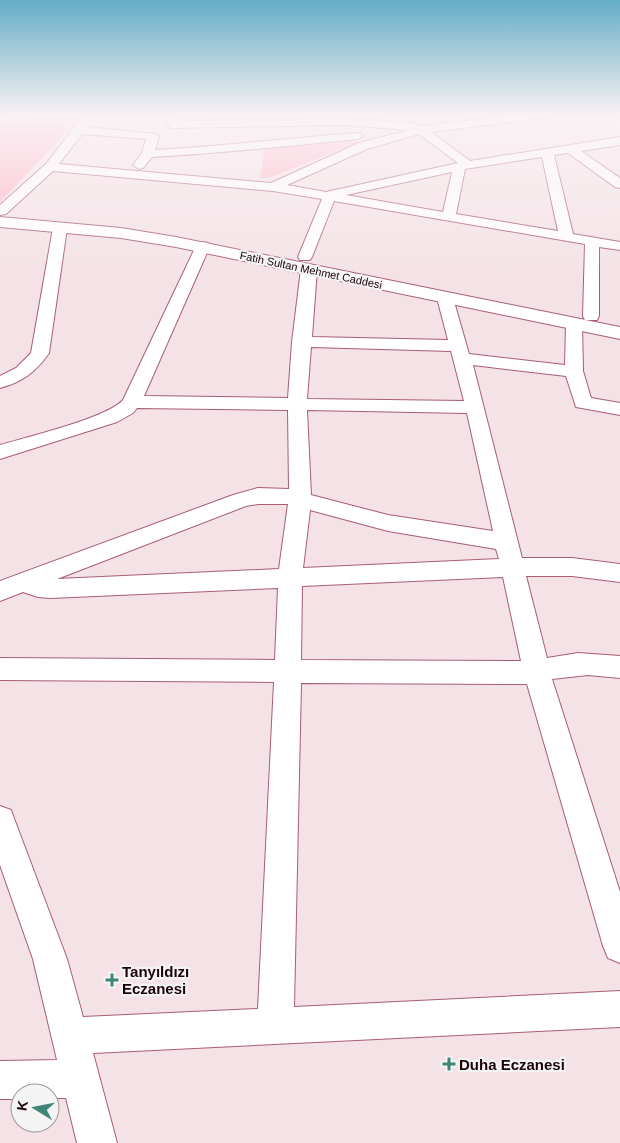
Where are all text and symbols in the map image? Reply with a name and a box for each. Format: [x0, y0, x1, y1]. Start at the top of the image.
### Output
street label: Fatih Sultan Mehmet Caddesi [239, 249, 383, 291]
place label: Tanyıldızı Eczanesi [122, 963, 189, 997]
marker: Tanyıldızı Eczanesi [106, 974, 118, 986]
place label: Duha Eczanesi [459, 1056, 565, 1073]
marker: Duha Eczanesi [443, 1058, 455, 1070]
north arrow [10, 1083, 60, 1133]
text: K [13, 1099, 31, 1112]

